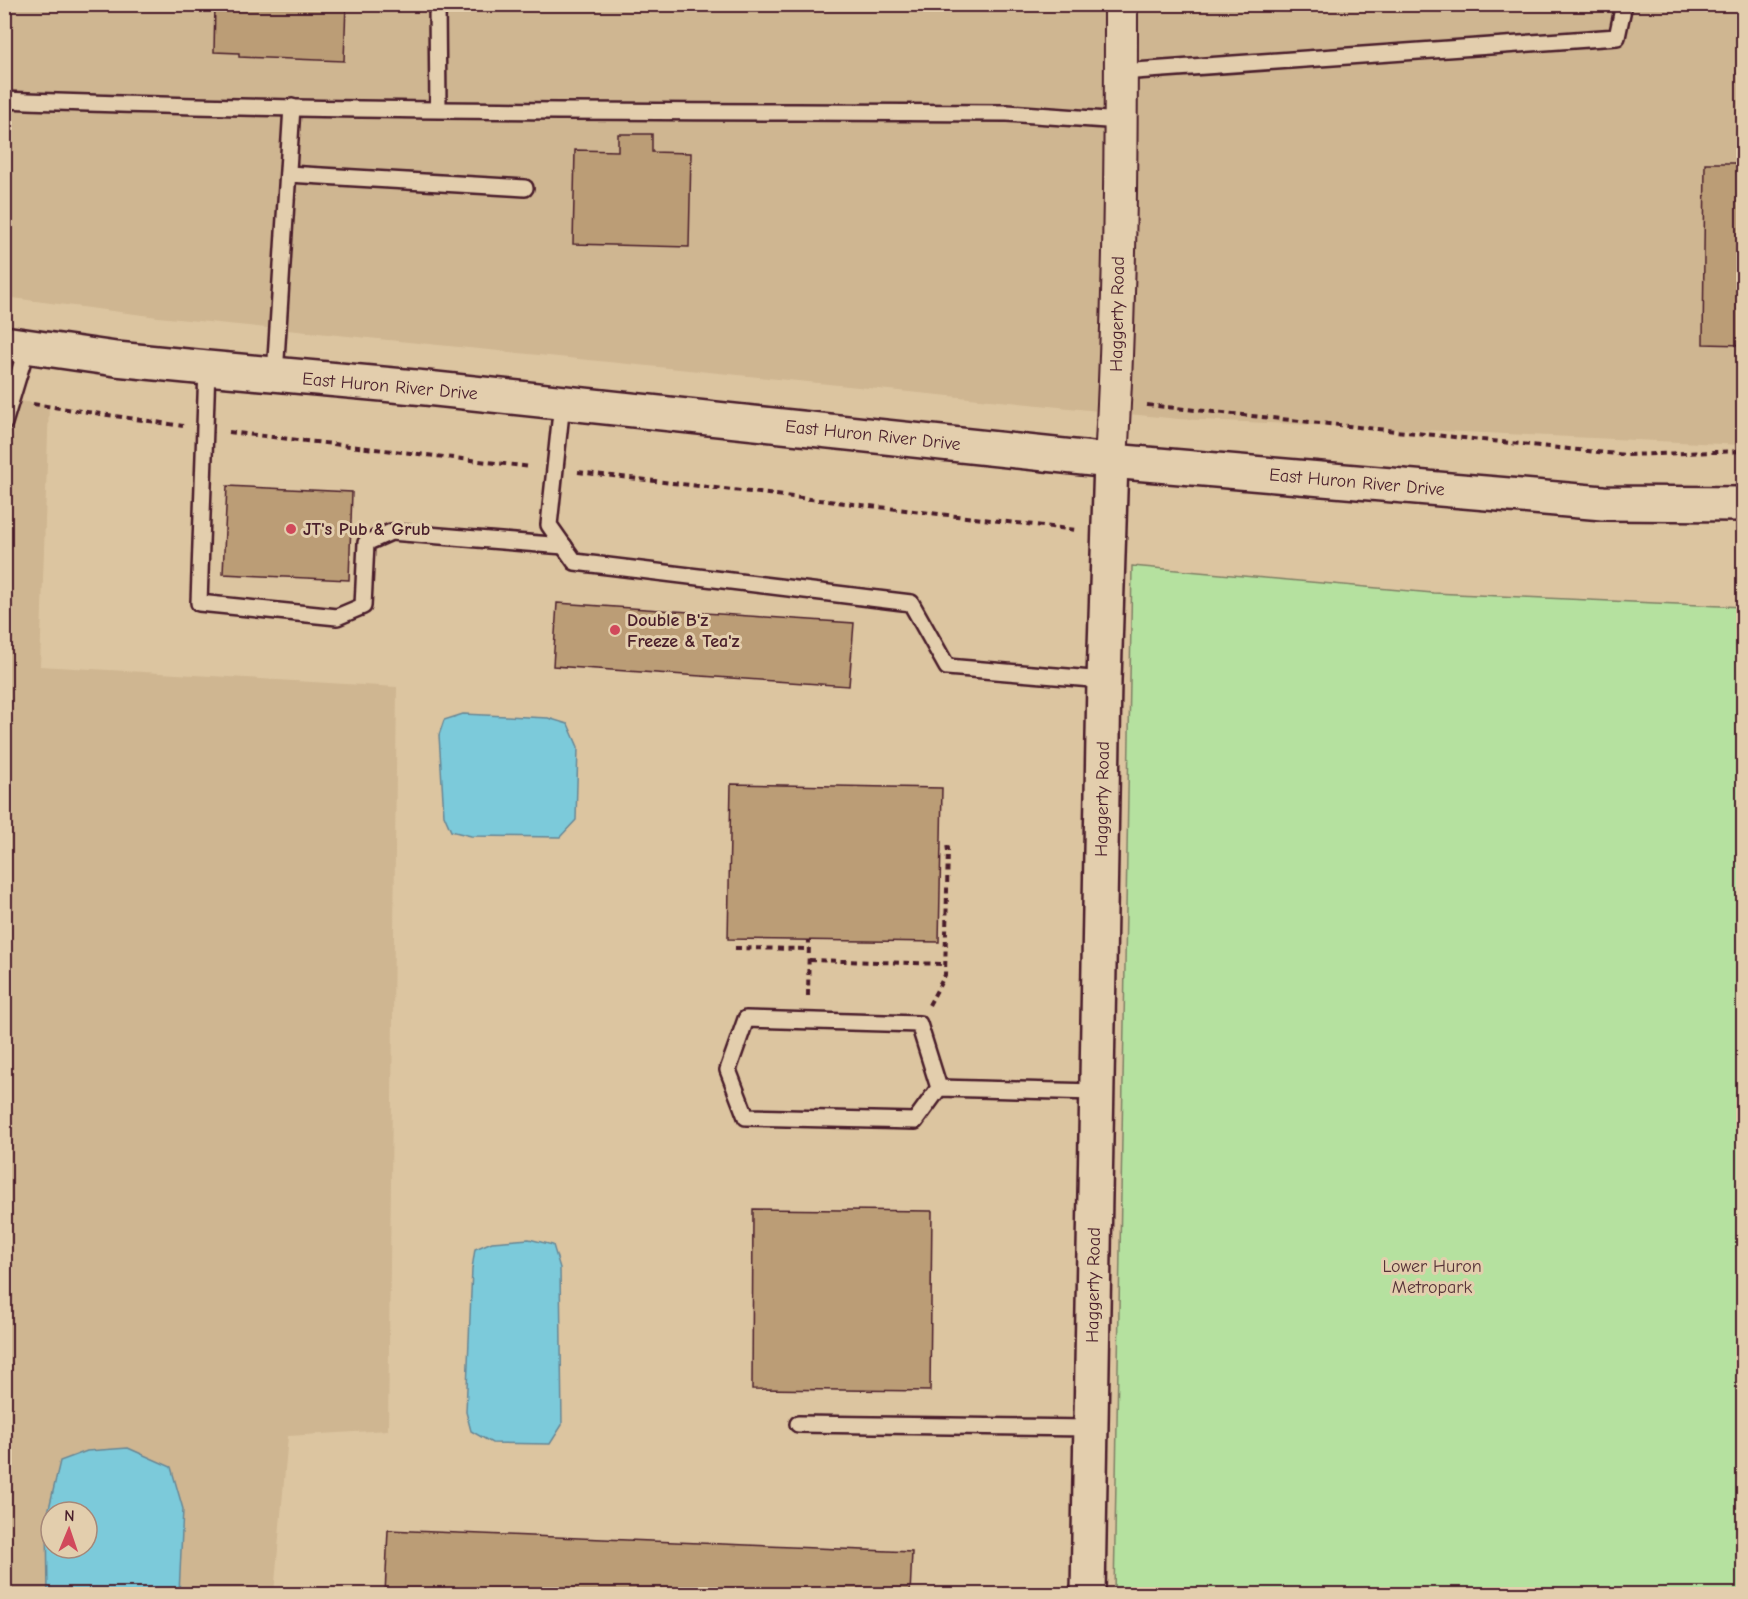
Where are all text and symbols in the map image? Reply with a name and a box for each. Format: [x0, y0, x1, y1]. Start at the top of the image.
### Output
street label: Haggerty Road [1106, 256, 1129, 372]
street label: East Huron River Drive [301, 368, 479, 405]
street label: East Huron River Drive [784, 416, 962, 455]
street label: East Huron River Drive [1268, 464, 1446, 501]
place label: JT's Pub & Grub [303, 519, 430, 540]
marker: JT's Pub & Grub [284, 522, 298, 536]
place label: Double B'z Freeze & Tea'z [627, 610, 740, 652]
marker: Double B'z Freeze & Tea'z [608, 623, 622, 637]
street label: Haggerty Road [1091, 741, 1114, 857]
street label: Haggerty Road [1082, 1227, 1105, 1343]
park label: Lower Huron Metropark [1382, 1256, 1482, 1298]
north arrow [39, 1500, 99, 1560]
text: N [64, 1507, 75, 1525]

